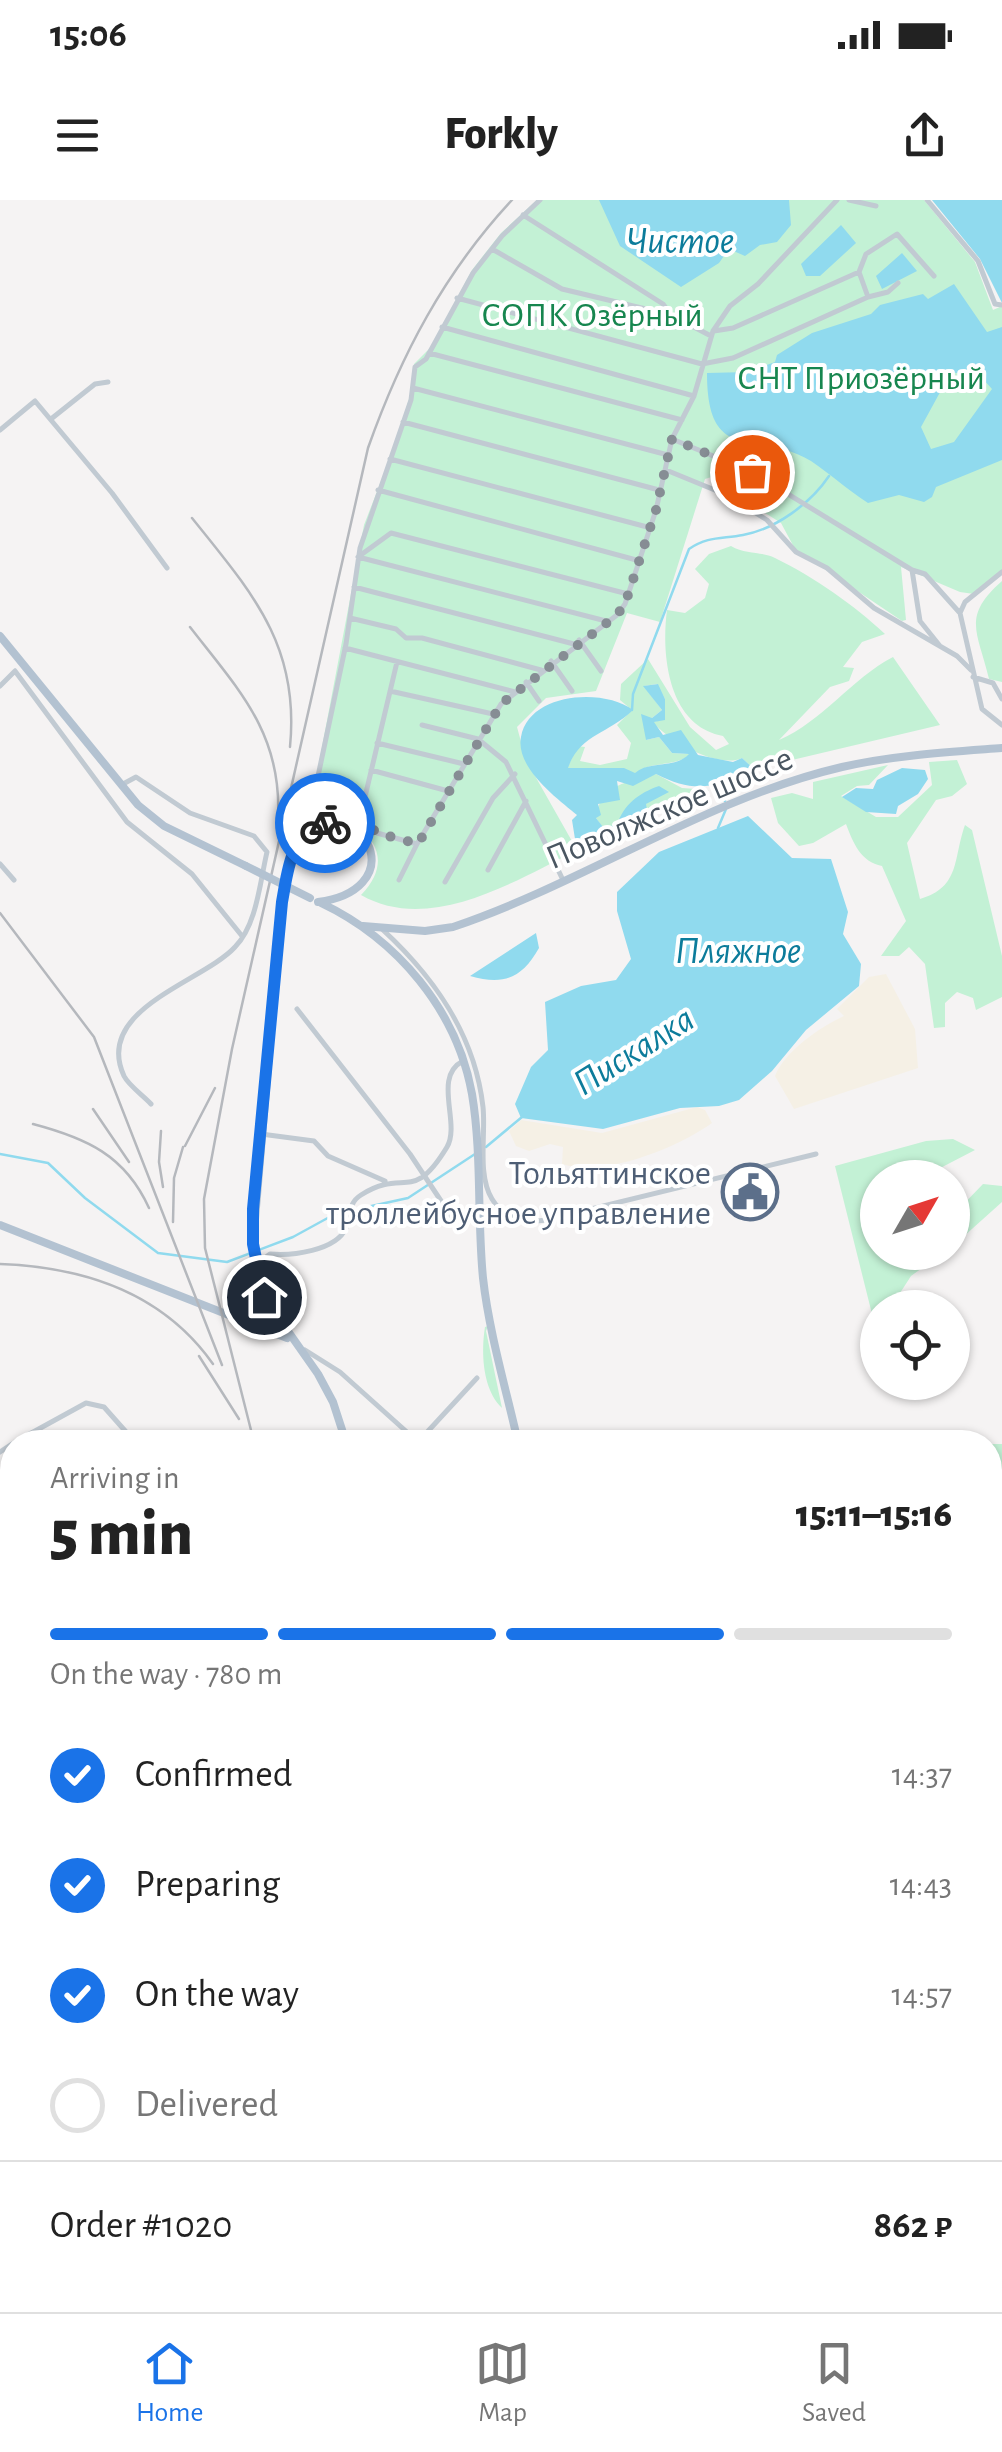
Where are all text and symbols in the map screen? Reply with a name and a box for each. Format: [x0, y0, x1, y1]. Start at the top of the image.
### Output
text: 15:06 [50, 16, 127, 54]
icon: menu [50, 108, 105, 163]
icon: share [897, 108, 952, 163]
text: Forkly [444, 112, 558, 157]
water label: Чистое [626, 223, 734, 261]
park label: СОПК Озёрный [481, 298, 703, 333]
park label: СНТ Приозёрный [737, 361, 985, 396]
pin [710, 430, 795, 515]
icon: bag [725, 445, 780, 500]
street label: Поволжское шоссе [541, 741, 798, 876]
courier [275, 773, 375, 873]
icon: bike [298, 796, 353, 851]
water label: Пляжное [675, 933, 801, 971]
water label: Пискалка [567, 1000, 701, 1103]
place label: Тольяттинское троллейбусное управление [325, 1156, 711, 1231]
north arrow [860, 1160, 970, 1270]
map controls [860, 1160, 970, 1400]
public building icon: Тольяттинское троллейбусное управление [720, 1162, 780, 1222]
pin [222, 1255, 307, 1340]
icon: home [237, 1270, 292, 1325]
button: locate [860, 1290, 970, 1400]
text: Arriving in [50, 1462, 179, 1494]
text: 15:11–15:16 [796, 1496, 952, 1534]
text: 5 min [50, 1502, 193, 1567]
text: On the way · 780 m [50, 1658, 282, 1690]
icon: check [50, 1748, 105, 1803]
text: Confirmed [135, 1756, 292, 1794]
text: 14:37 [892, 1759, 952, 1791]
icon: check [50, 1858, 105, 1913]
text: Preparing [135, 1866, 280, 1904]
text: 14:43 [890, 1869, 952, 1901]
icon: check [50, 1968, 105, 2023]
text: On the way [135, 1976, 299, 2014]
text: 14:57 [892, 1979, 952, 2011]
text: Delivered [135, 2086, 278, 2124]
text: Order #1020 [50, 2207, 232, 2245]
text: 862 ₽ [873, 2207, 952, 2245]
tab: Home [136, 2336, 203, 2430]
tab: Map [475, 2336, 530, 2430]
tab: Saved [802, 2336, 866, 2430]

